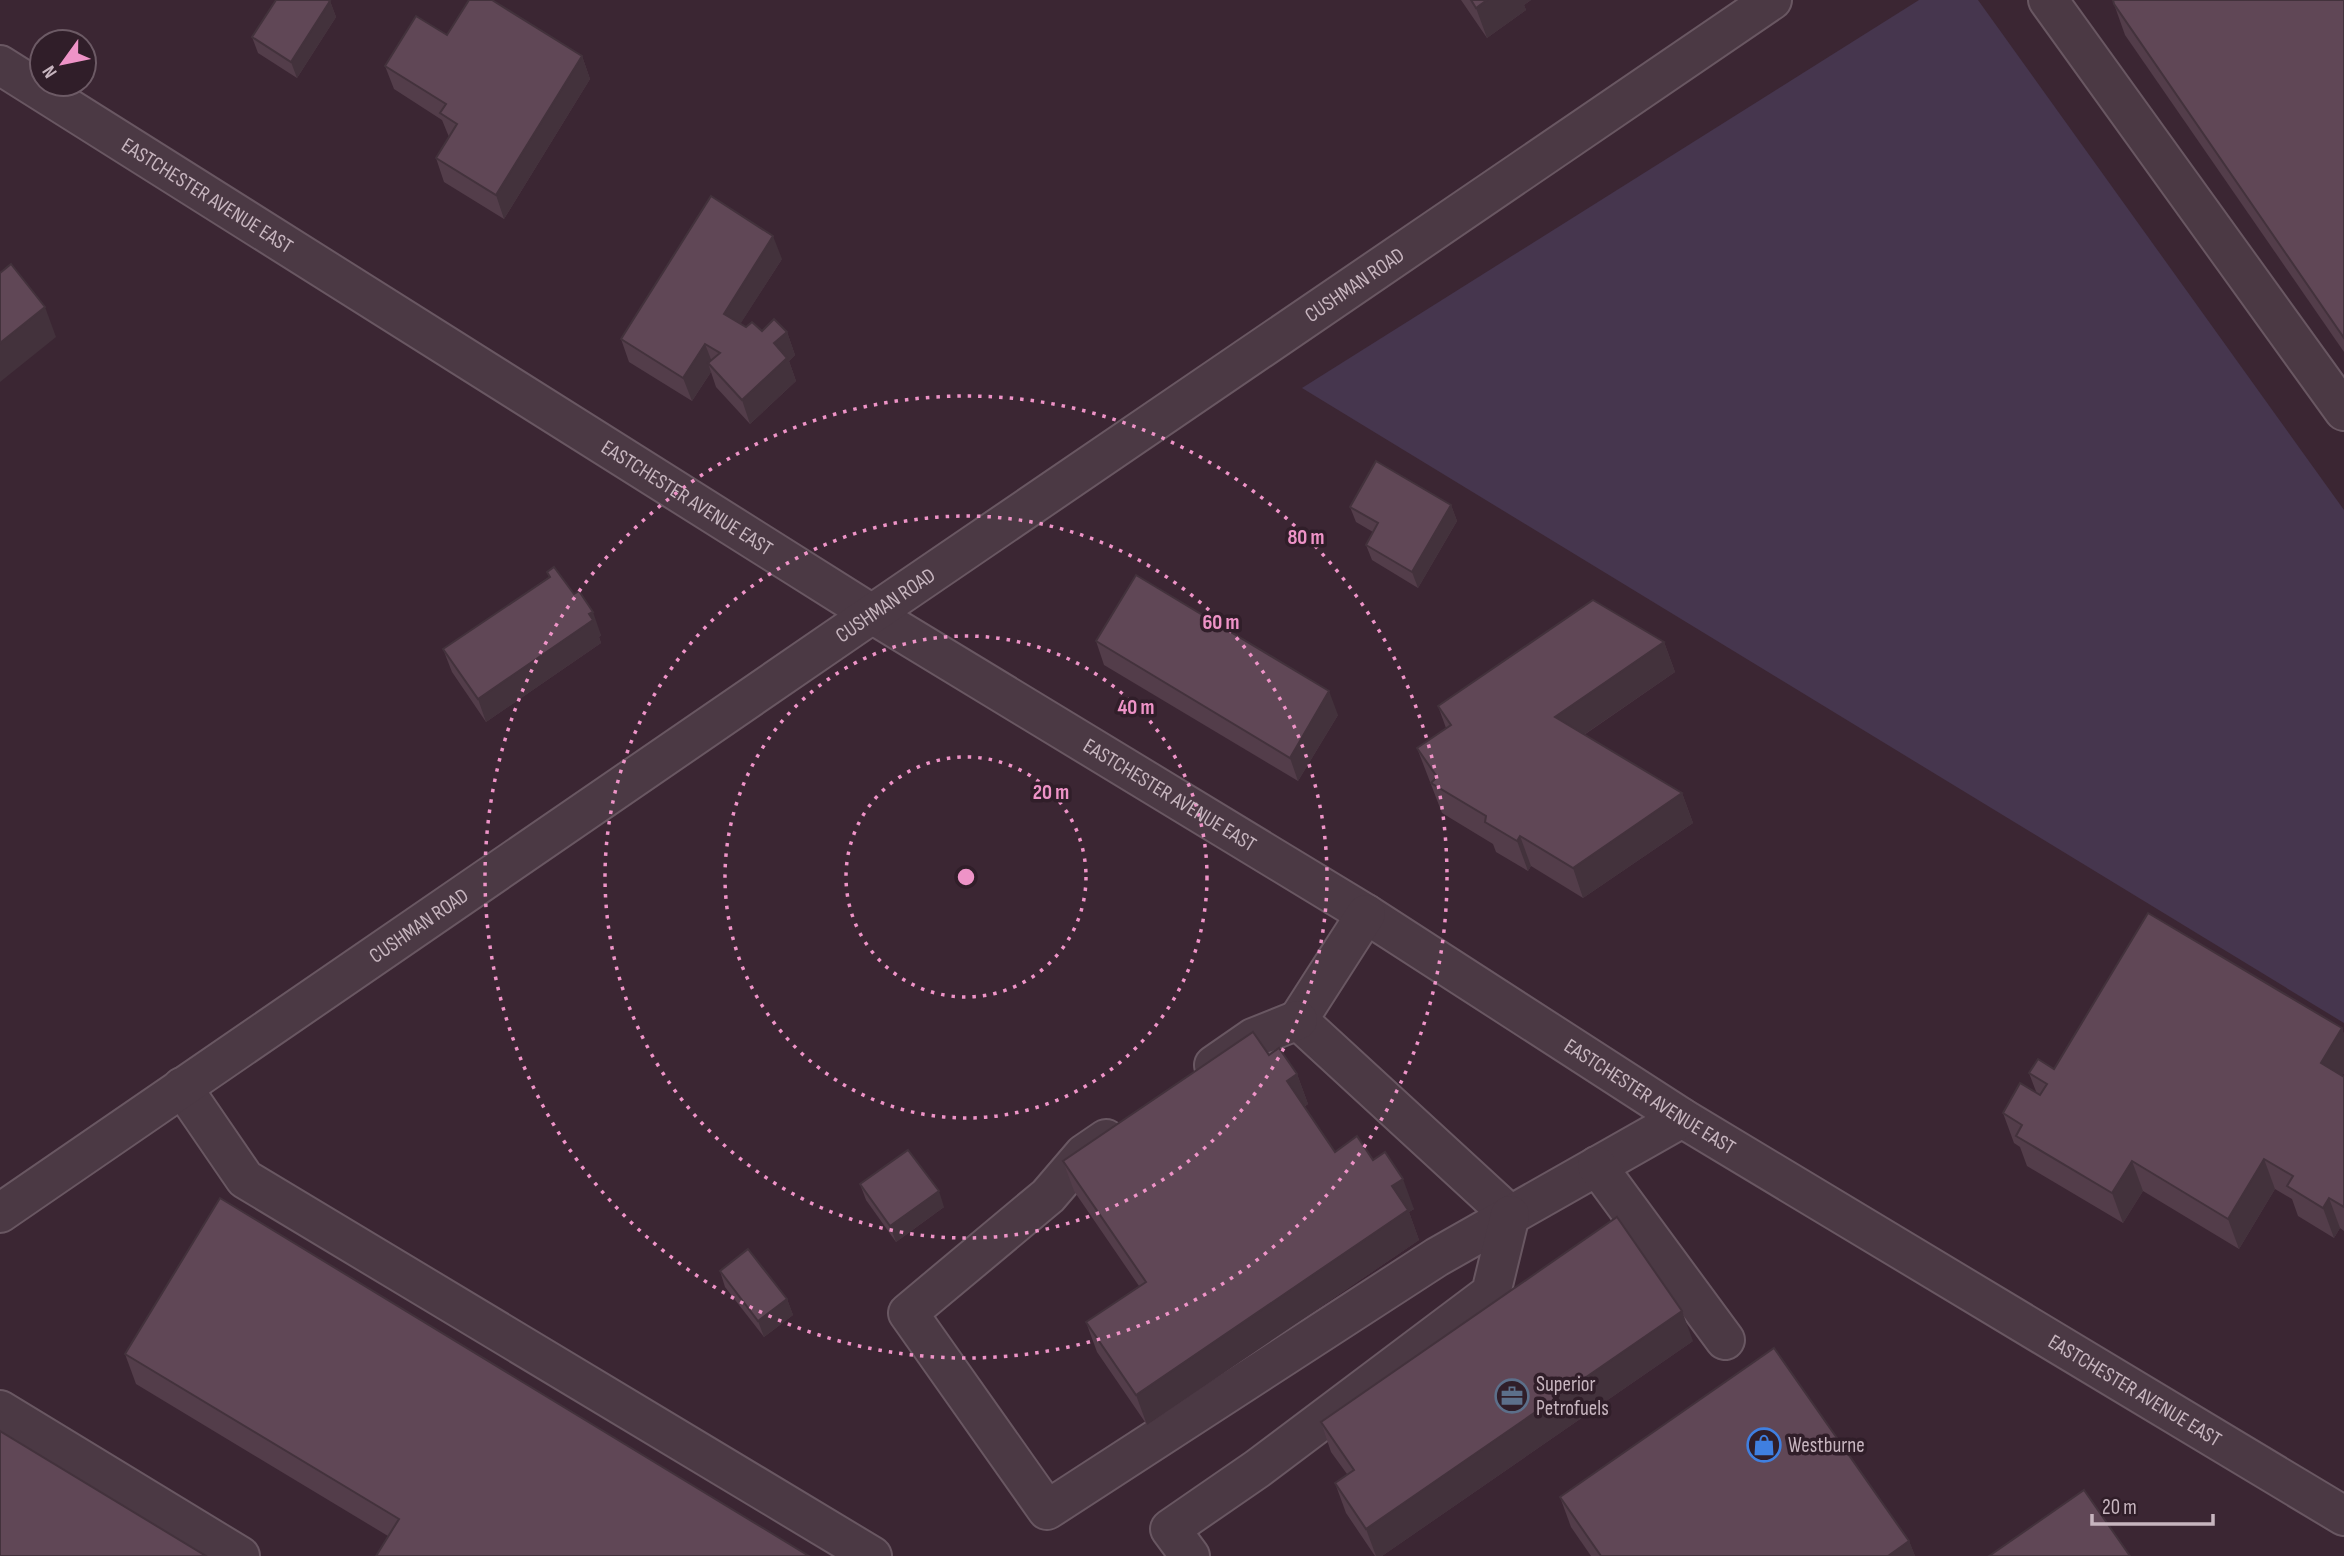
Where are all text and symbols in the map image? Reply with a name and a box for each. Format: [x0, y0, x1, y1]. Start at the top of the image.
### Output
north arrow [28, 28, 98, 98]
text: N [38, 61, 62, 82]
street label: EASTCHESTER AVENUE EAST [117, 132, 298, 259]
street label: CUSHMAN ROAD [1300, 242, 1409, 328]
street label: EASTCHESTER AVENUE EAST [597, 434, 778, 561]
text: 80 m [1287, 525, 1325, 550]
street label: CUSHMAN ROAD [831, 562, 940, 648]
text: 60 m [1202, 610, 1240, 635]
text: 40 m [1118, 695, 1154, 720]
street label: EASTCHESTER AVENUE EAST [1079, 733, 1261, 857]
text: 20 m [1033, 780, 1069, 805]
centre of rings [954, 865, 978, 889]
street label: CUSHMAN ROAD [364, 883, 473, 968]
street label: EASTCHESTER AVENUE EAST [1560, 1033, 1740, 1160]
street label: EASTCHESTER AVENUE EAST [2044, 1329, 2226, 1452]
place label: Superior Petrofuels [1536, 1372, 1609, 1421]
office icon: Superior Petrofuels [1493, 1377, 1531, 1415]
shop icon: Westburne [1745, 1426, 1783, 1464]
place label: Westburne [1788, 1433, 1865, 1458]
scale bar [2092, 1482, 2213, 1526]
text: 20 m [2102, 1495, 2137, 1520]

